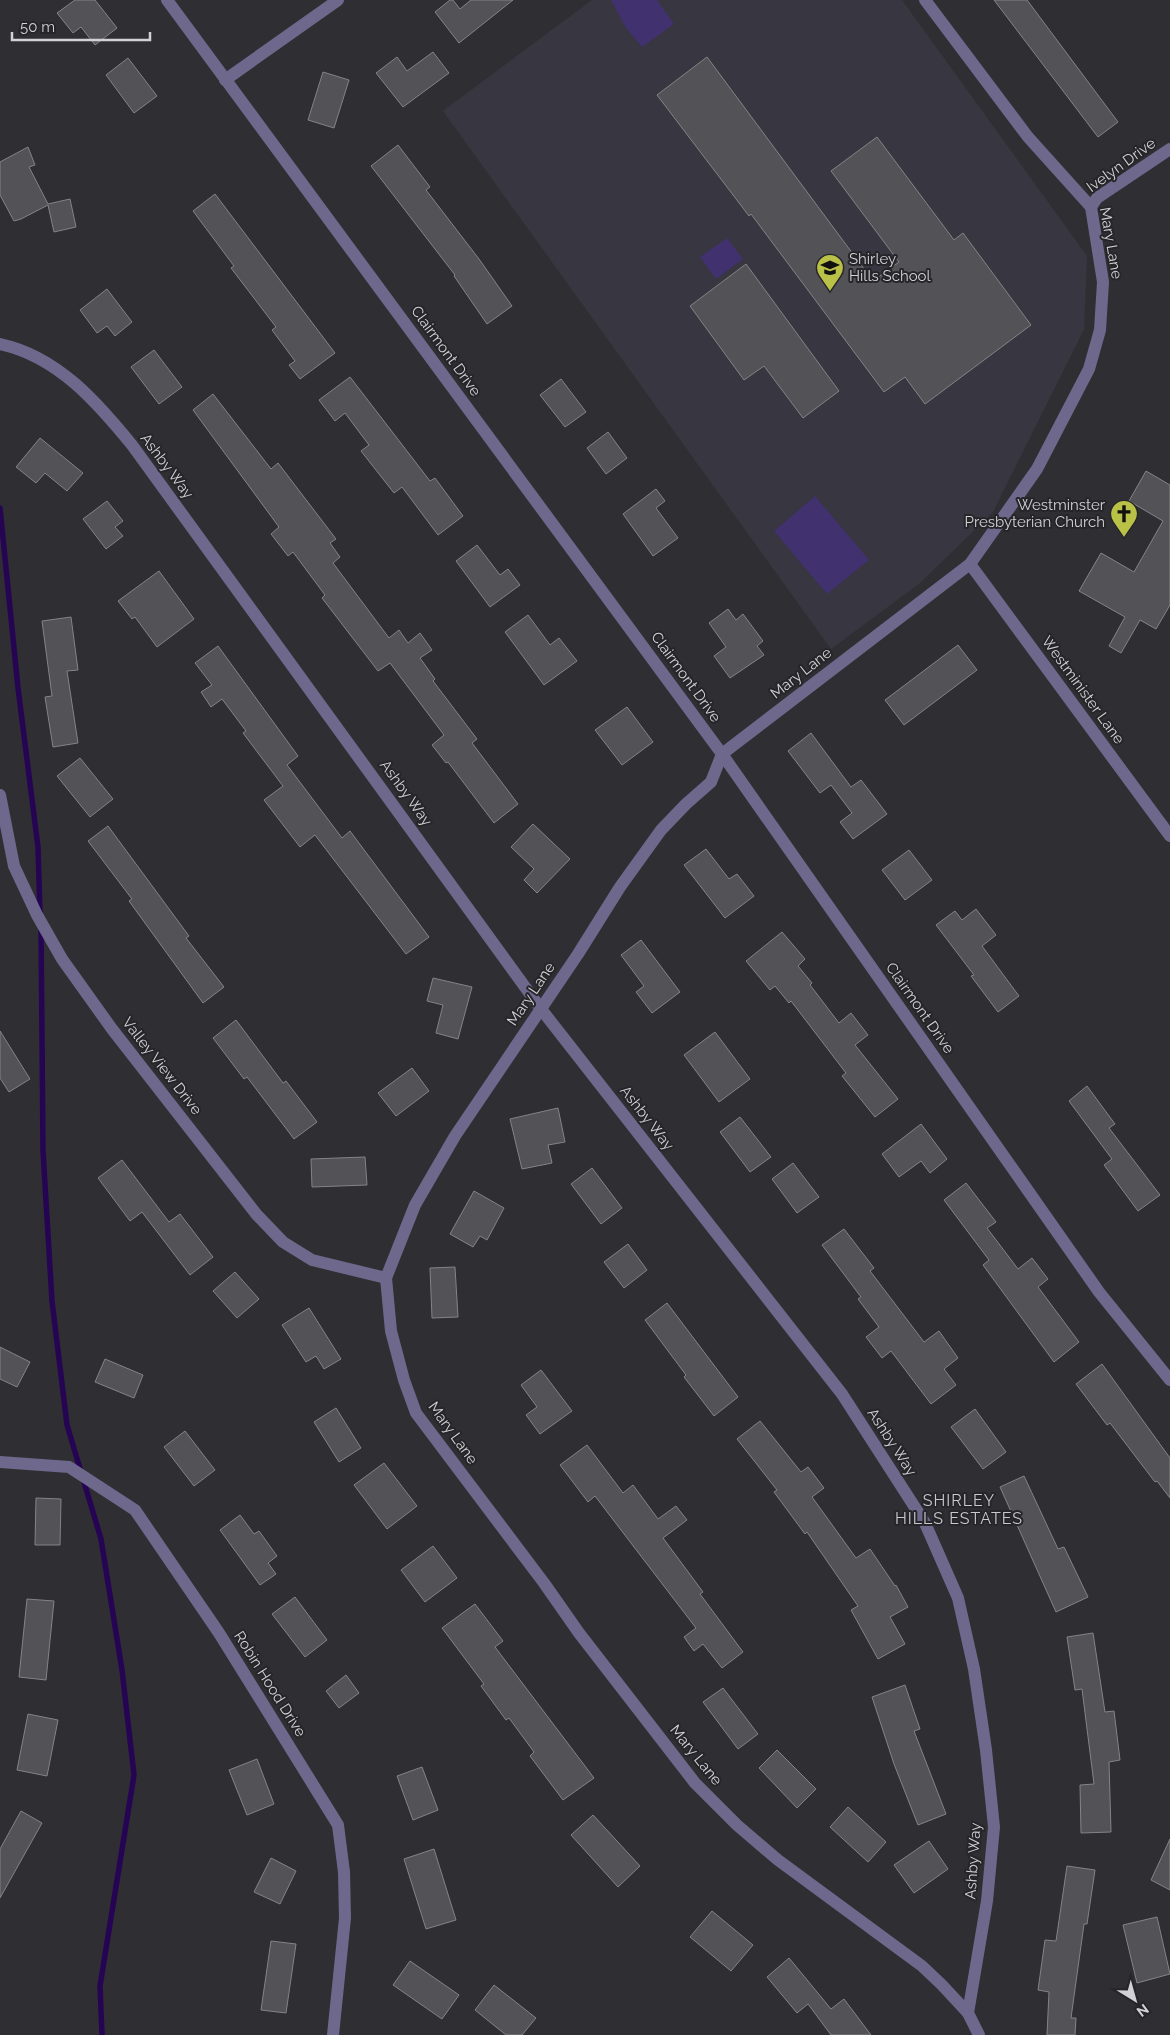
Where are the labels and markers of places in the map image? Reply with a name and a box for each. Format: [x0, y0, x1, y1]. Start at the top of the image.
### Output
place label: Shirley Hills School [849, 250, 932, 285]
school or university icon: Shirley Hills School [815, 253, 845, 292]
place label: Westminster Presbyterian Church [965, 496, 1106, 531]
church icon: Westminster Presbyterian Church [1109, 499, 1139, 538]

